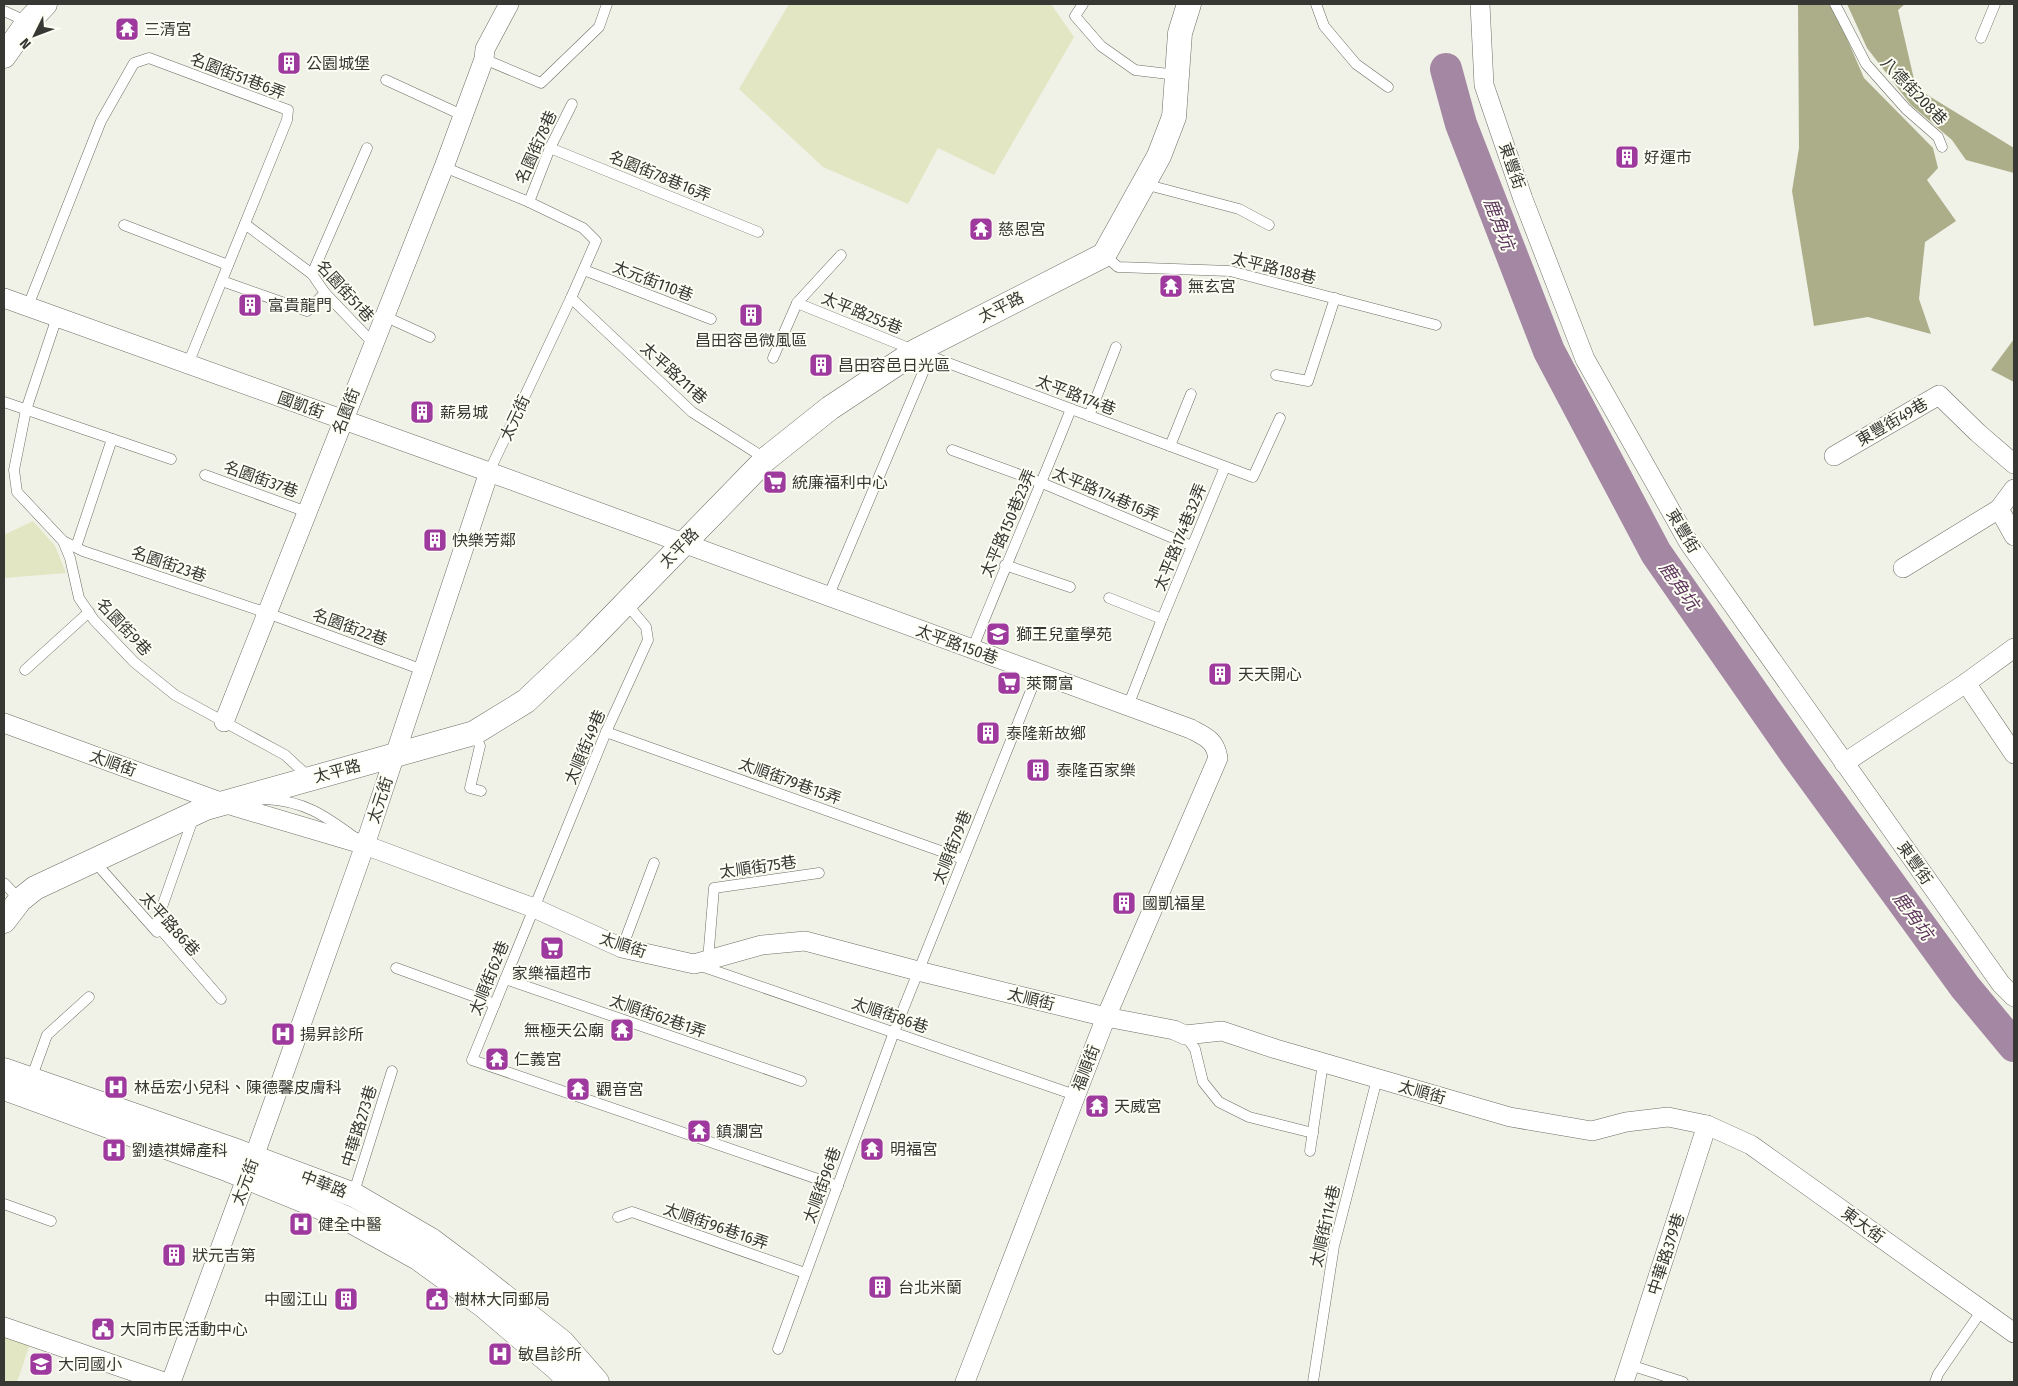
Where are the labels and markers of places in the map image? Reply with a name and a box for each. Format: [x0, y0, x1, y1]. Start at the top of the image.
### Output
temple icon: 三清宮 [114, 16, 140, 42]
place label: 三清宮 [144, 20, 192, 39]
building icon: 公園城堡 [276, 50, 302, 76]
place label: 公園城堡 [306, 54, 370, 73]
building icon: 好運市 [1614, 144, 1640, 170]
place label: 好運市 [1644, 148, 1692, 167]
temple icon: 慈恩宮 [968, 216, 994, 242]
place label: 慈恩宮 [998, 220, 1046, 239]
temple icon: 無玄宮 [1158, 273, 1184, 299]
place label: 無玄宮 [1188, 277, 1236, 296]
building icon: 富貴龍門 [237, 292, 263, 318]
place label: 富貴龍門 [268, 296, 332, 315]
building icon: 昌田容邑微風區 [738, 302, 764, 328]
place label: 昌田容邑微風區 [695, 331, 807, 350]
building icon: 昌田容邑日光區 [808, 352, 834, 378]
place label: 昌田容邑日光區 [838, 356, 950, 375]
building icon: 薪易城 [409, 399, 435, 425]
place label: 薪易城 [440, 403, 488, 422]
supermarket icon: 統廉福利中心 [762, 469, 788, 495]
place label: 統廉福利中心 [792, 473, 888, 492]
building icon: 快樂芳鄰 [422, 527, 448, 553]
place label: 快樂芳鄰 [452, 531, 516, 550]
school or university icon: 獅王兒童學苑 [985, 621, 1011, 647]
place label: 獅王兒童學苑 [1016, 625, 1112, 644]
building icon: 天天開心 [1207, 661, 1233, 687]
place label: 天天開心 [1238, 665, 1302, 684]
supermarket icon: 萊爾富 [996, 670, 1022, 696]
place label: 萊爾富 [1026, 674, 1074, 693]
building icon: 泰隆新故鄉 [975, 720, 1001, 746]
place label: 泰隆新故鄉 [1006, 724, 1086, 743]
building icon: 泰隆百家樂 [1025, 757, 1051, 783]
place label: 泰隆百家樂 [1056, 761, 1136, 780]
building icon: 國凱福星 [1111, 890, 1137, 916]
place label: 國凱福星 [1142, 894, 1206, 913]
supermarket icon: 家樂福超市 [539, 935, 565, 961]
place label: 家樂福超市 [512, 964, 592, 983]
temple icon: 無極天公廟 [609, 1017, 635, 1043]
hospital icon: 揚昇診所 [270, 1021, 296, 1047]
place label: 無極天公廟 [524, 1021, 604, 1040]
place label: 揚昇診所 [300, 1025, 364, 1044]
temple icon: 仁義宮 [484, 1046, 510, 1072]
place label: 仁義宮 [514, 1050, 562, 1069]
hospital icon: 林岳宏小兒科、陳德馨皮膚科 [103, 1074, 129, 1100]
temple icon: 觀音宮 [565, 1076, 591, 1102]
place label: 林岳宏小兒科、陳德馨皮膚科 [134, 1078, 342, 1097]
place label: 觀音宮 [596, 1080, 644, 1099]
temple icon: 天威宮 [1084, 1093, 1110, 1119]
place label: 天威宮 [1114, 1097, 1162, 1116]
temple icon: 鎮瀾宮 [686, 1118, 712, 1144]
place label: 鎮瀾宮 [716, 1122, 764, 1141]
temple icon: 明福宮 [859, 1136, 885, 1162]
hospital icon: 劉遠祺婦產科 [101, 1137, 127, 1163]
place label: 明福宮 [890, 1140, 938, 1159]
place label: 劉遠祺婦產科 [132, 1141, 228, 1160]
hospital icon: 健全中醫 [288, 1211, 314, 1237]
place label: 健全中醫 [318, 1215, 382, 1234]
building icon: 狀元吉第 [161, 1242, 187, 1268]
place label: 狀元吉第 [192, 1246, 256, 1265]
building icon: 台北米蘭 [867, 1274, 893, 1300]
place label: 台北米蘭 [898, 1278, 962, 1297]
building icon: 中國江山 [333, 1286, 359, 1312]
public building icon: 樹林大同郵局 [424, 1286, 450, 1312]
place label: 中國江山 [264, 1290, 328, 1309]
place label: 樹林大同郵局 [454, 1290, 550, 1309]
public building icon: 大同市民活動中心 [90, 1316, 116, 1342]
place label: 大同市民活動中心 [120, 1320, 248, 1339]
hospital icon: 敏昌診所 [487, 1341, 513, 1367]
place label: 敏昌診所 [518, 1345, 582, 1364]
school or university icon: 大同國小 [28, 1351, 54, 1377]
place label: 大同國小 [58, 1355, 122, 1374]

